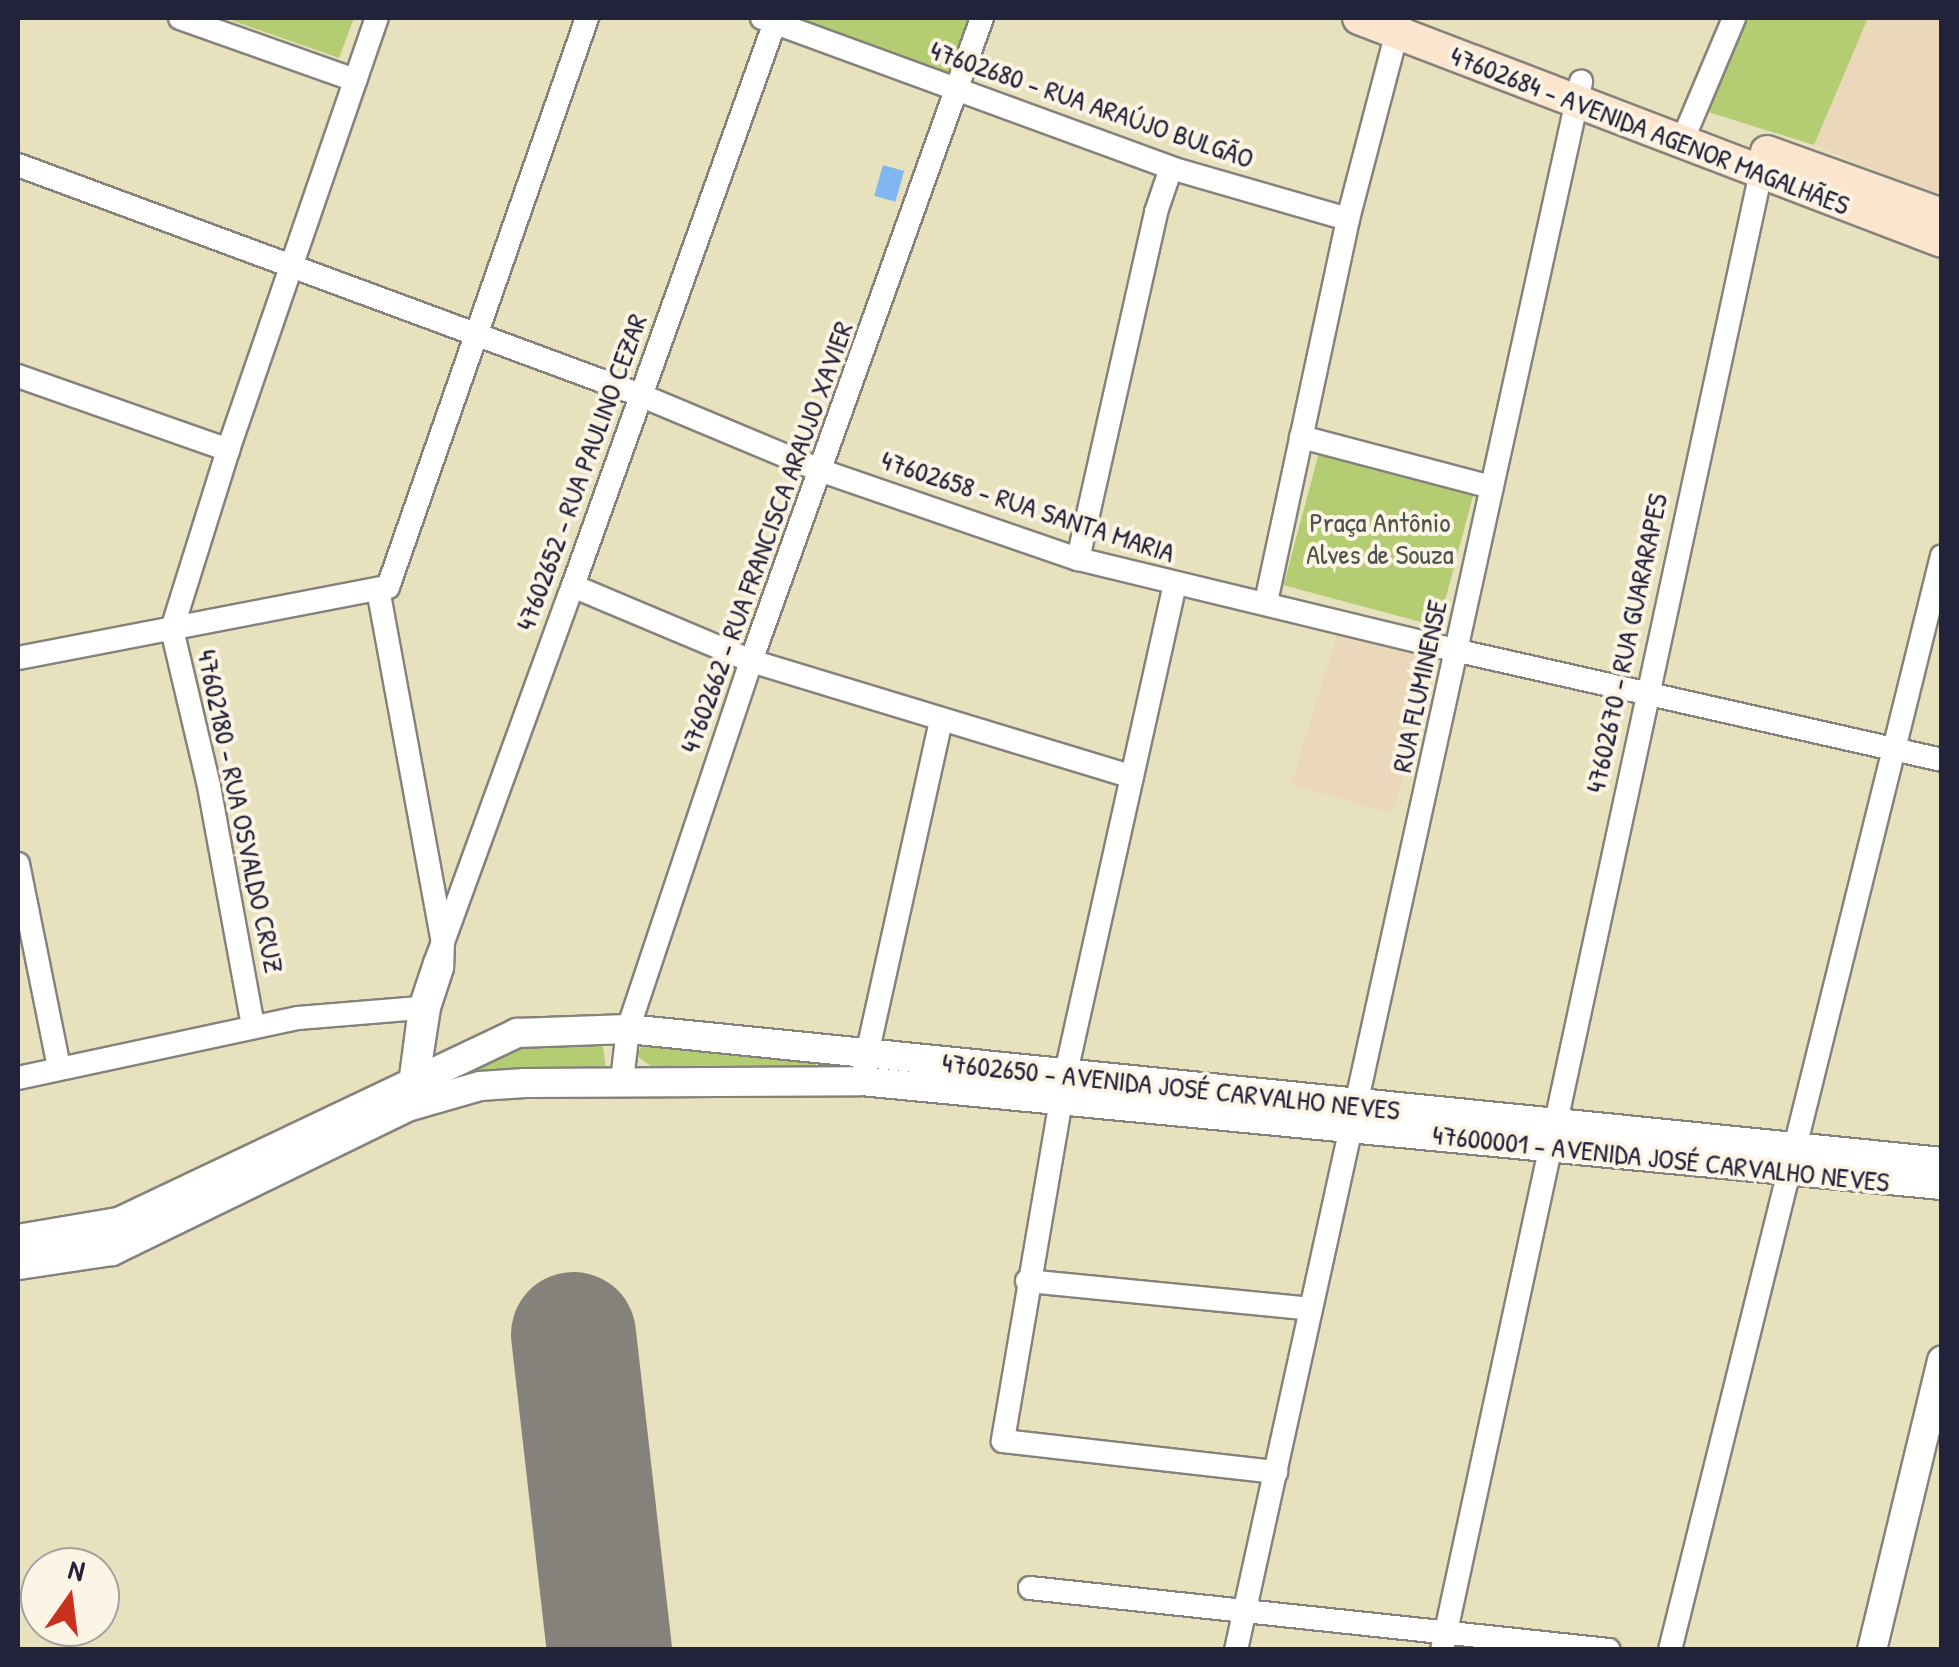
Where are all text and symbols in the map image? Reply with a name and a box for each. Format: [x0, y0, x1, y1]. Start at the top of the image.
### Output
street label: 47602680 - RUA ARAÚJO BULGÃO [926, 33, 1258, 175]
street label: 47602684 - AVENIDA AGENOR MAGALHÃES [1446, 38, 1854, 222]
street label: 47602652 - RUA PAULINO CEZAR [508, 309, 654, 635]
street label: 47602662 - RUA FRANCISCA ARAUJO XAVIER [672, 317, 860, 757]
street label: 47602658 - RUA SANTA MARIA [877, 443, 1179, 569]
street label: 47602670 - RUA GUARARAPES [1578, 490, 1674, 796]
park label: Praça Antônio Alves de Souza [1306, 505, 1454, 571]
street label: RUA FLUMINENSE [1384, 597, 1454, 775]
street label: 47602180 - RUA OSVALDO CRUZ [190, 646, 292, 976]
street label: 47602650 - AVENIDA JOSÉ CARVALHO NEVES [940, 1045, 1402, 1127]
street label: 47600001 - AVENIDA JOSÉ CARVALHO NEVES [1431, 1117, 1891, 1199]
north arrow [20, 1547, 120, 1647]
text: N [65, 1550, 89, 1590]

